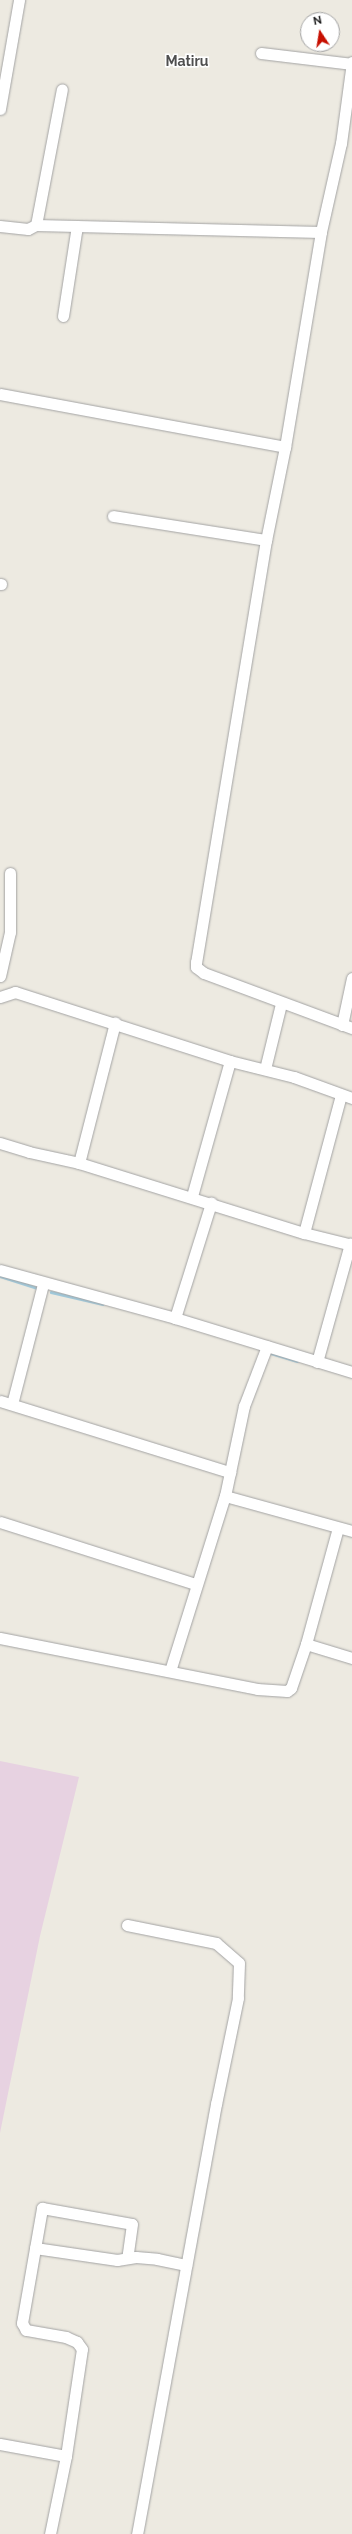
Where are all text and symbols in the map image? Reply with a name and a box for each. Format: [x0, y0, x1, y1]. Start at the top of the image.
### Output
north arrow [300, 12, 340, 52]
text: N [312, 14, 323, 28]
district label: Matiru [165, 53, 209, 69]

